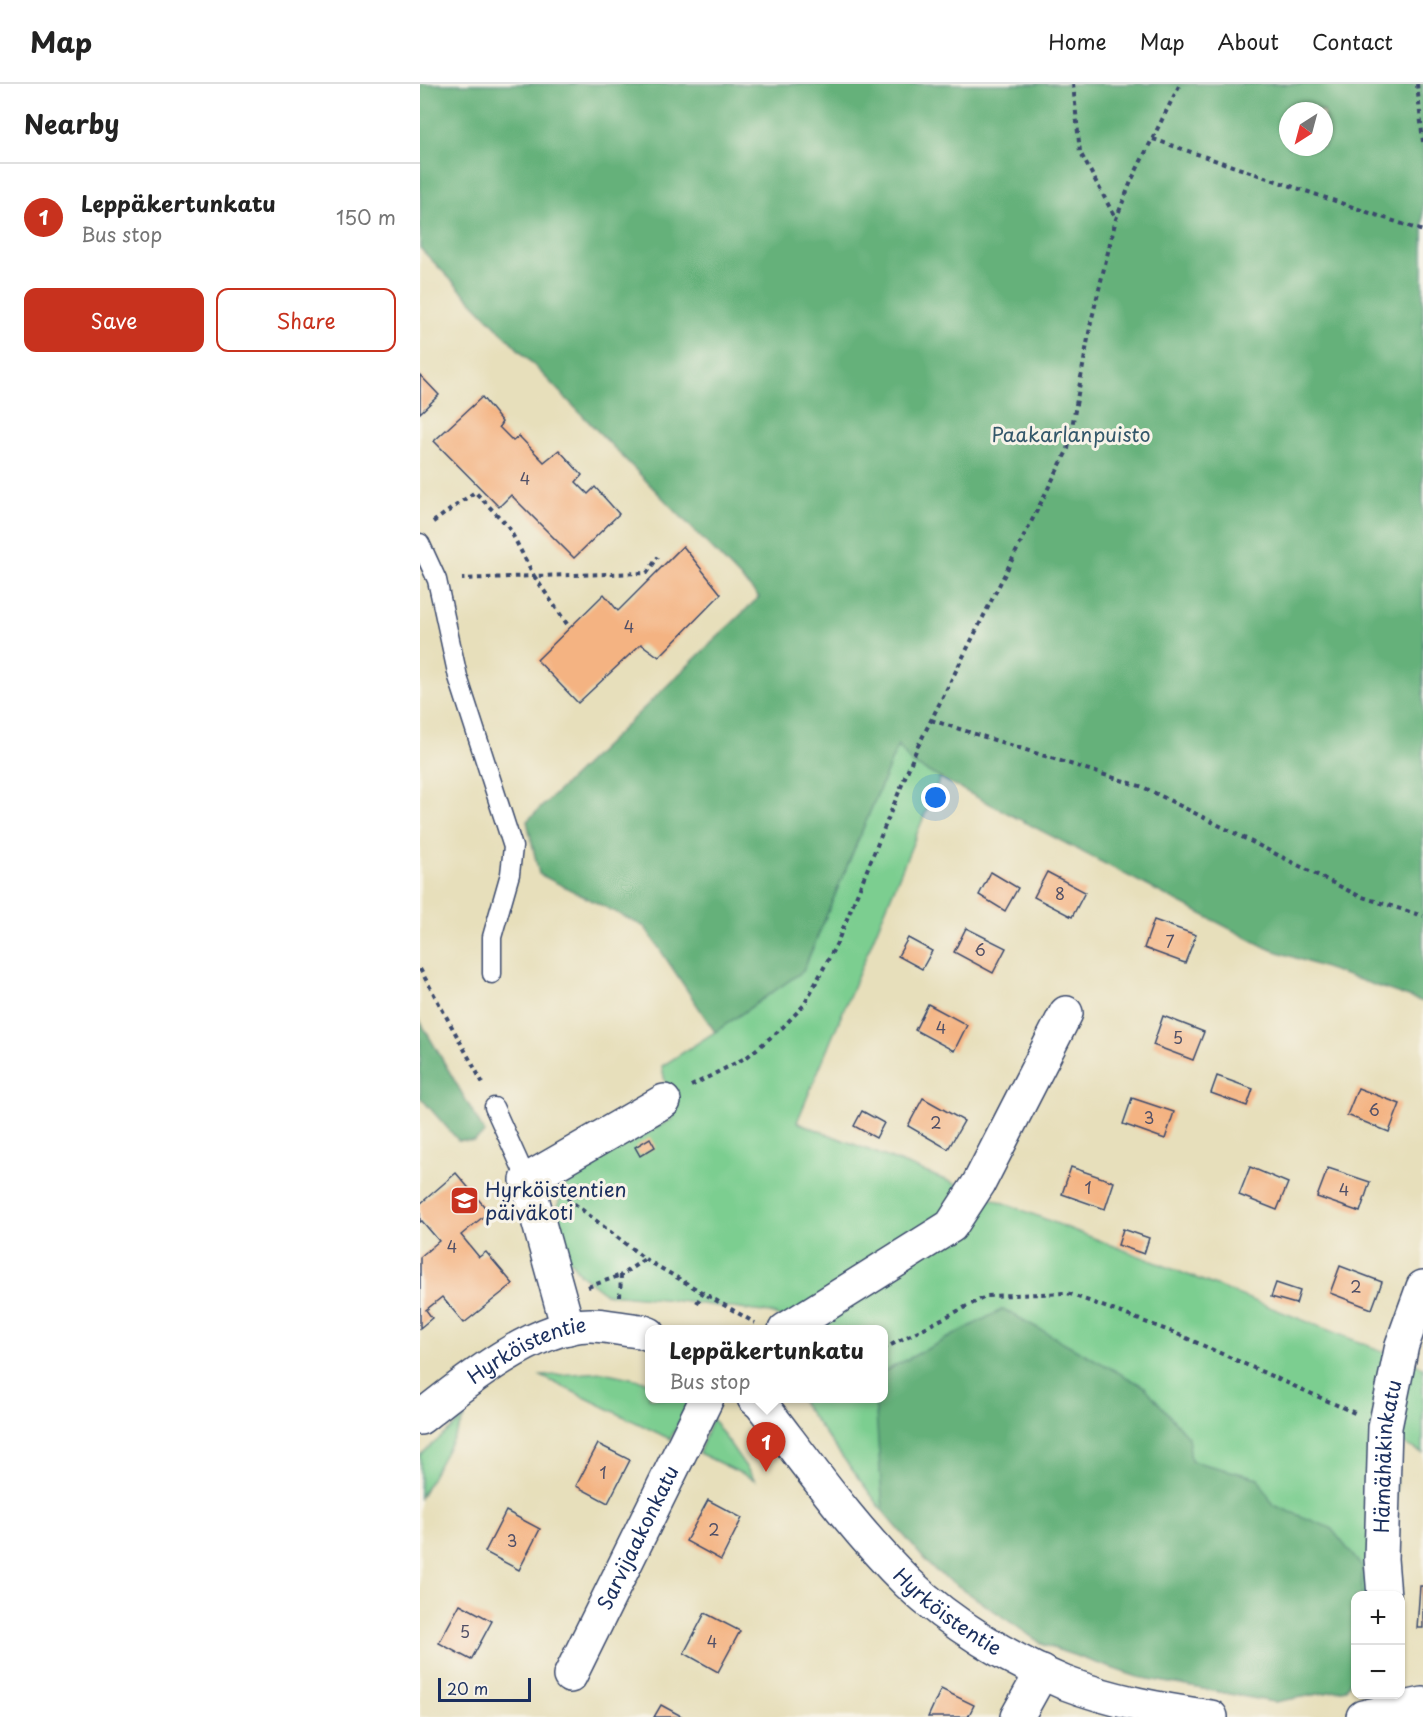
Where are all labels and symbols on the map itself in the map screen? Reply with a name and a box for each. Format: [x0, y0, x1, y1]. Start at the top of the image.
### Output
north arrow [1279, 102, 1333, 156]
park label: Paakarlanpuisto [991, 419, 1151, 449]
house number: 4 [520, 466, 530, 490]
house number: 4 [624, 614, 634, 638]
your location [921, 783, 950, 812]
house number: 8 [1055, 881, 1065, 905]
house number: 7 [1165, 929, 1175, 953]
house number: 6 [974, 937, 986, 961]
house number: 4 [936, 1015, 946, 1039]
house number: 5 [1173, 1025, 1183, 1049]
house number: 6 [1368, 1097, 1380, 1121]
house number: 3 [1144, 1105, 1154, 1129]
house number: 2 [930, 1110, 942, 1134]
place label: Hyrköistentien päiväkoti [485, 1174, 627, 1227]
house number: 1 [1084, 1175, 1092, 1199]
house number: 4 [1339, 1177, 1349, 1201]
school or university icon: Hyrköistentien päiväkoti [448, 1185, 480, 1217]
house number: 4 [447, 1234, 457, 1258]
house number: 2 [1350, 1274, 1362, 1298]
street label: Hyrköistentie [461, 1309, 588, 1391]
street label: Hämähäkinkatu [1366, 1377, 1408, 1533]
pin: 1 [746, 1422, 786, 1472]
street label: Sarvijaakonkatu [589, 1460, 686, 1615]
house number: 1 [599, 1460, 607, 1484]
house number: 2 [708, 1517, 720, 1541]
house number: 3 [507, 1528, 517, 1552]
street label: Hyrköistentie [887, 1560, 1008, 1662]
house number: 5 [460, 1619, 470, 1643]
house number: 4 [707, 1629, 717, 1653]
scale bar [438, 1675, 531, 1702]

